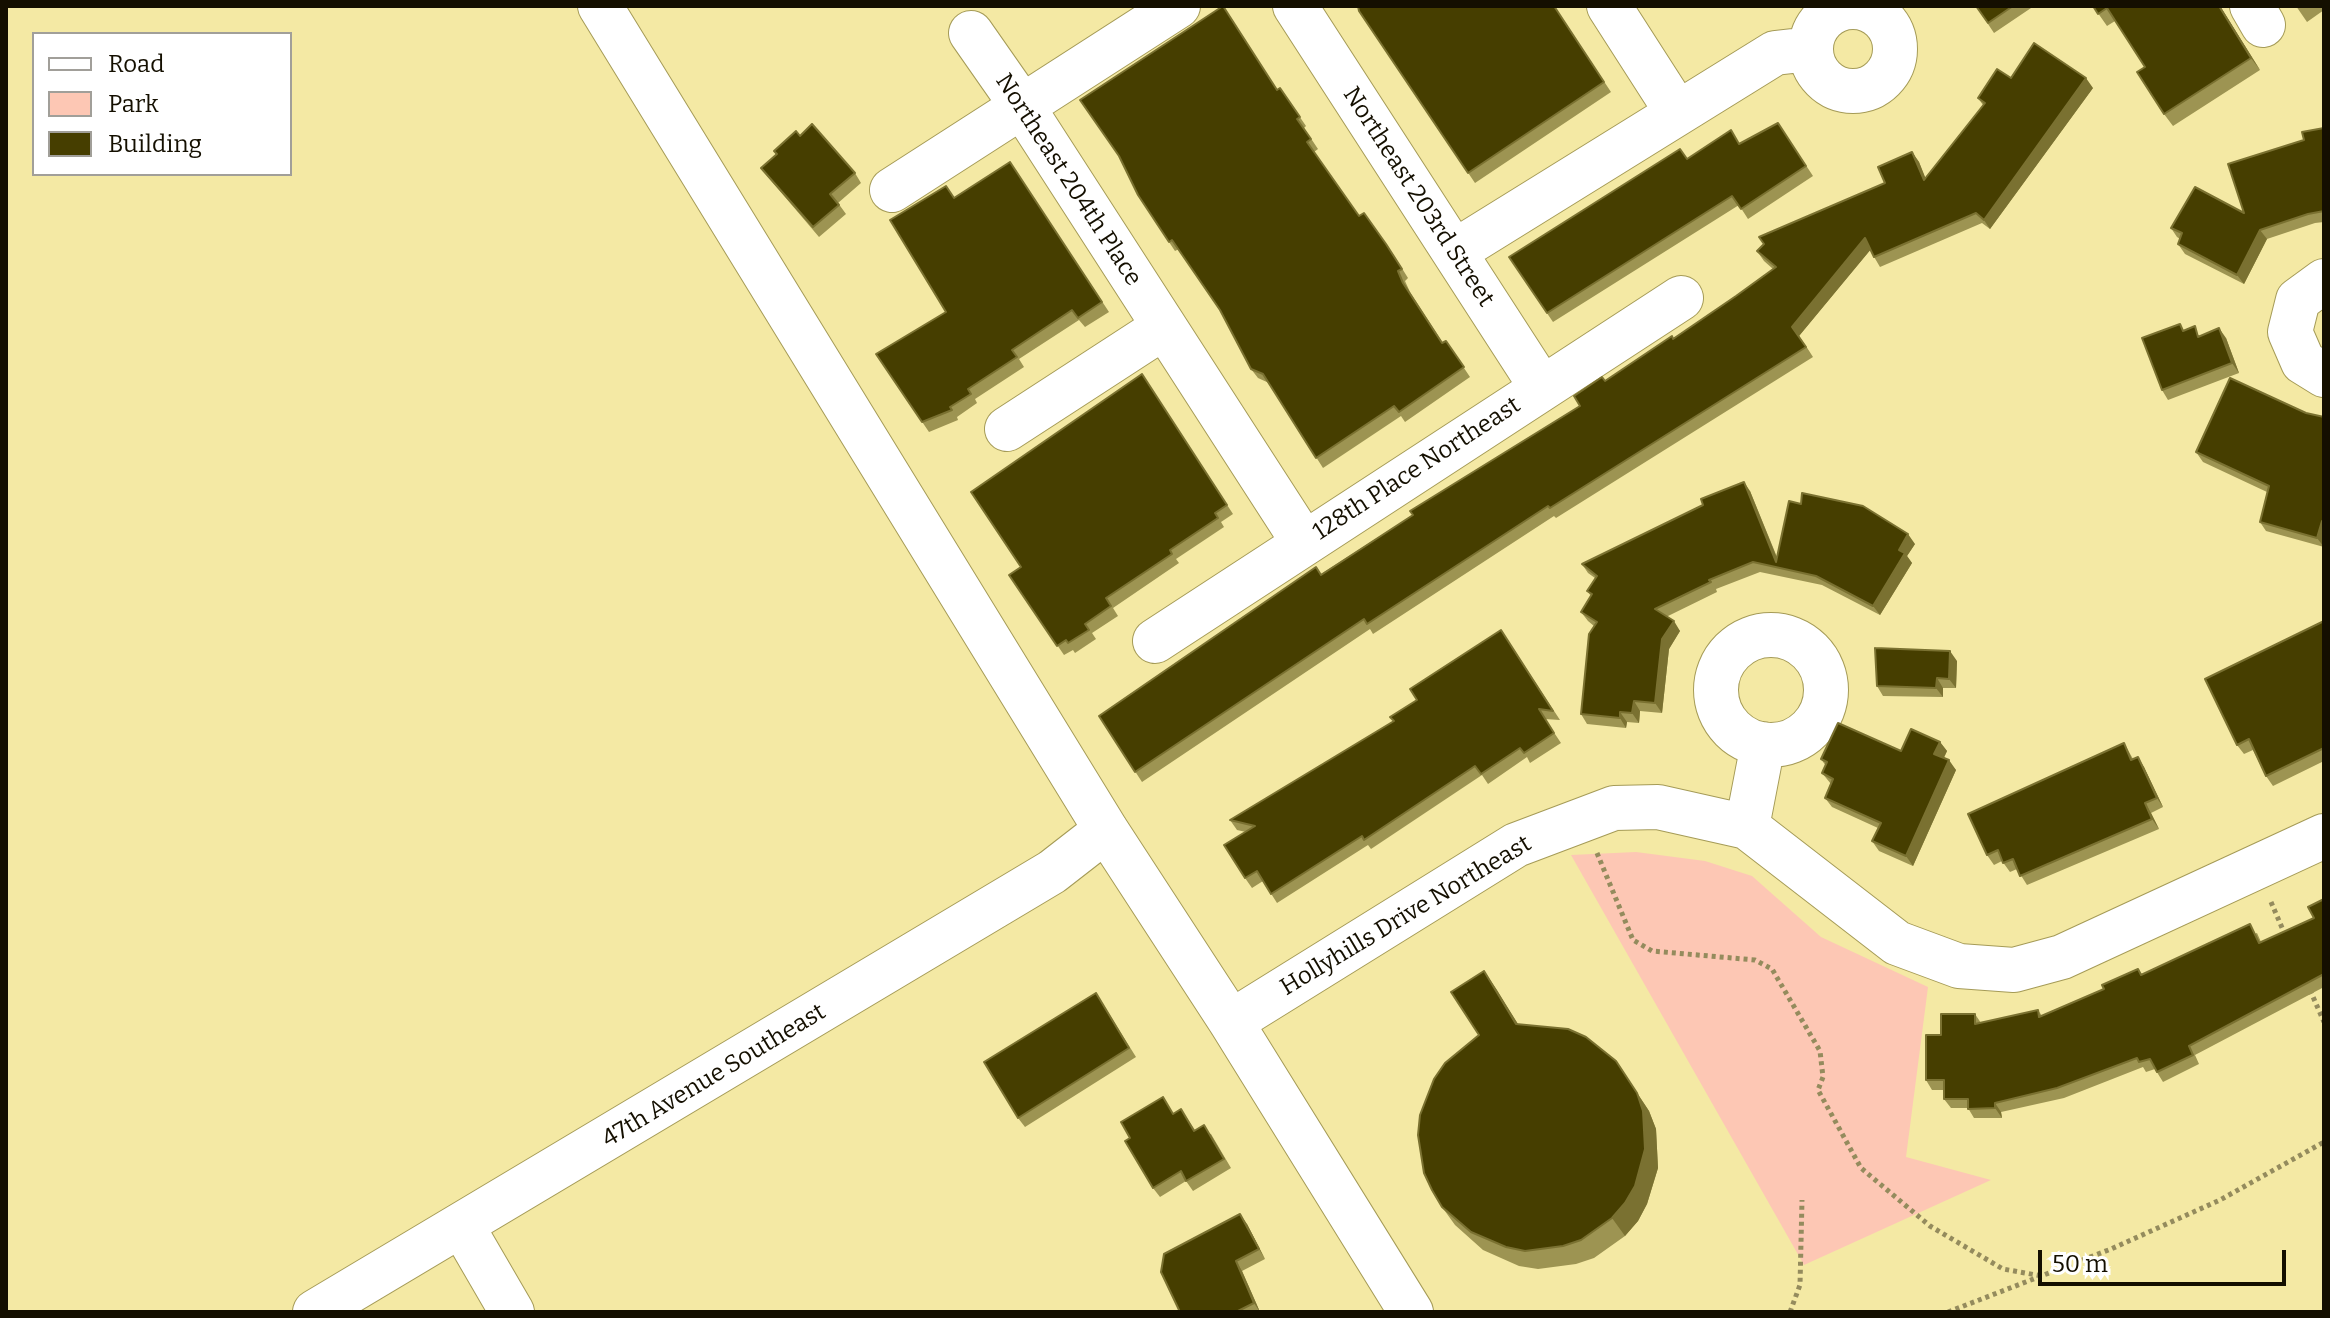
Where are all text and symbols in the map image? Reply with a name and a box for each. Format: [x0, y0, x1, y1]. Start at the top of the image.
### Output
legend [32, 32, 292, 176]
text: Road [108, 50, 164, 78]
street label: Northeast 204th Place [989, 69, 1147, 291]
street label: Northeast 203rd Street [1336, 82, 1500, 312]
text: Park [108, 90, 159, 118]
text: Building [108, 130, 202, 158]
street label: 128th Place Northeast [1308, 391, 1526, 547]
street label: Hollyhills Drive Northeast [1275, 830, 1537, 1002]
street label: 47th Avenue Southeast [597, 998, 831, 1154]
scale bar [2042, 1234, 2290, 1284]
text: 50 m [2052, 1250, 2108, 1278]

